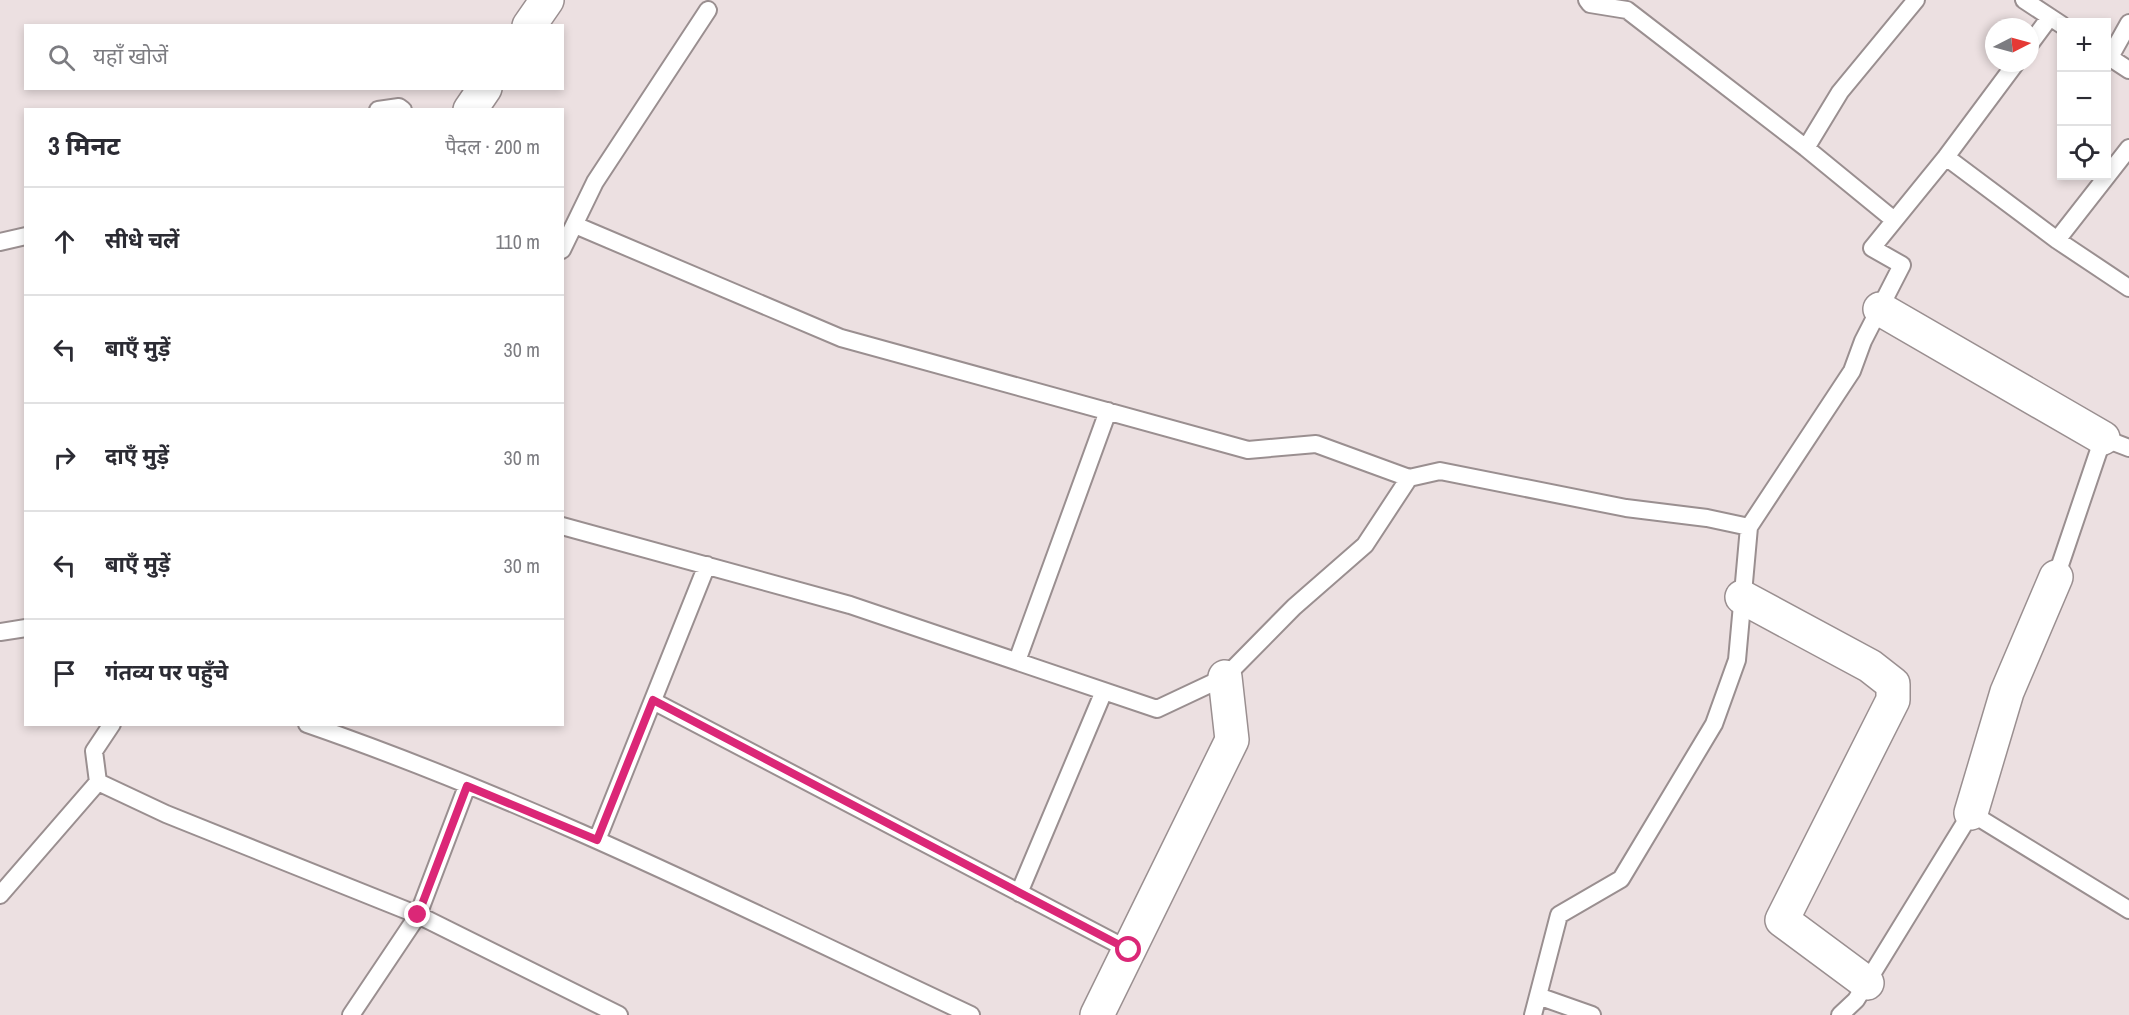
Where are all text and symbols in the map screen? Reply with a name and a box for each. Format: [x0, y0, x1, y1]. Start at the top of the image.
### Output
north arrow [1985, 18, 2039, 72]
map controls [2057, 18, 2111, 180]
button: + [2057, 18, 2111, 72]
search box [24, 24, 564, 90]
icon: search [45, 41, 78, 74]
text: यहाँ खोजें [93, 41, 168, 71]
button: − [2057, 72, 2111, 126]
button: locate [2057, 126, 2111, 180]
text: 3 मिनट [48, 128, 120, 163]
text: पैदल · 200 m [445, 133, 540, 160]
icon: ahead [48, 225, 81, 258]
text: सीधे चलें [105, 225, 179, 255]
text: 110 m [496, 228, 540, 255]
icon: left [48, 333, 81, 366]
text: बाएँ मुड़ें [105, 333, 170, 363]
text: 30 m [504, 336, 540, 363]
icon: right [48, 441, 81, 474]
text: दाएँ मुड़ें [105, 441, 169, 471]
text: 30 m [504, 444, 540, 471]
icon: left [48, 549, 81, 582]
text: बाएँ मुड़ें [105, 549, 170, 579]
text: 30 m [504, 552, 540, 579]
icon: arrive [48, 657, 81, 690]
text: गंतव्य पर पहुँचे [105, 657, 228, 687]
route end [404, 901, 430, 927]
route start [1115, 936, 1141, 962]

